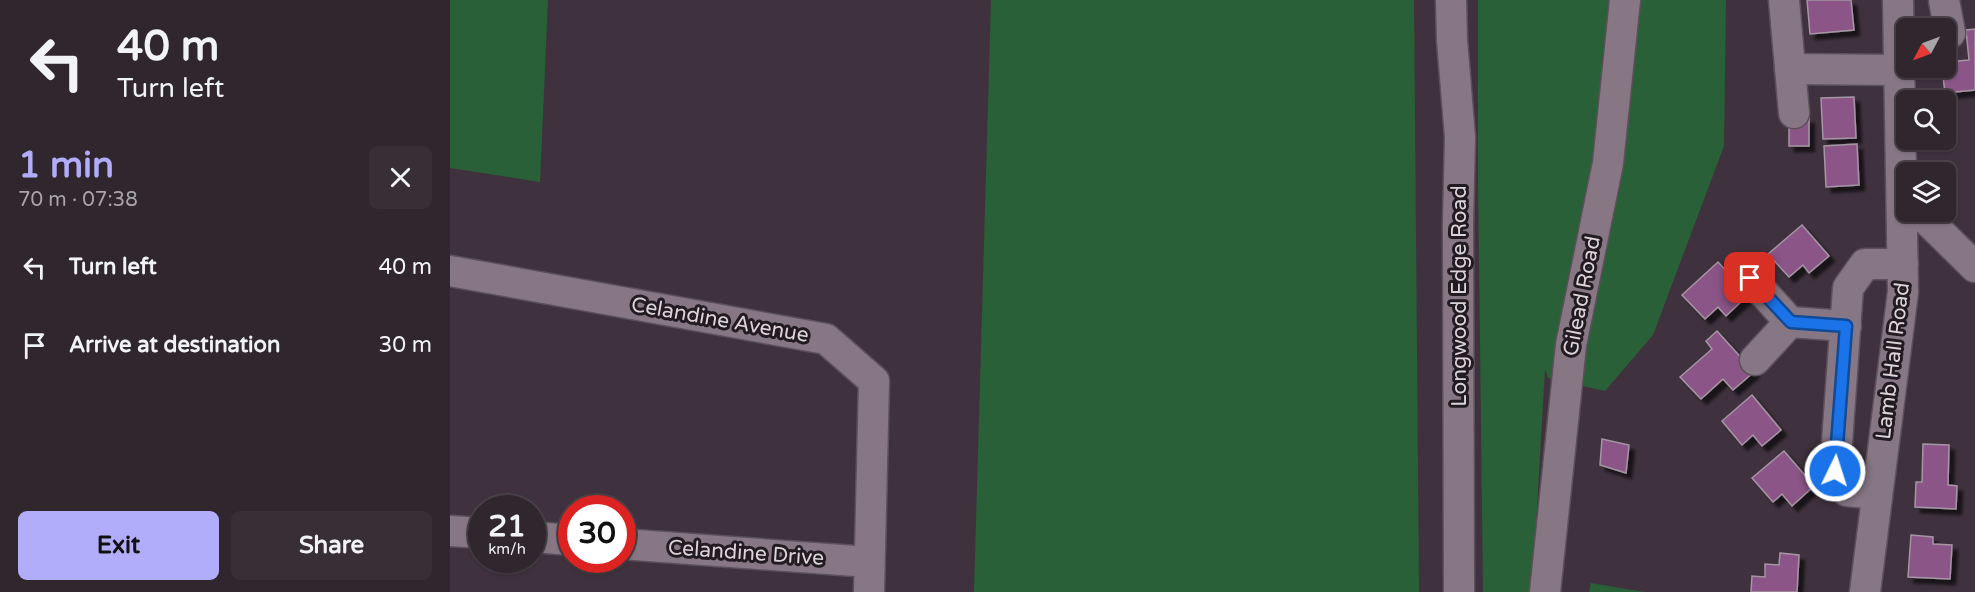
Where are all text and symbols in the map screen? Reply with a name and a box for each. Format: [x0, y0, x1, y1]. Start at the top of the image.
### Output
north arrow [1896, 18, 1956, 78]
map controls [1896, 18, 1956, 222]
text: 40 m [117, 21, 219, 72]
icon: left [18, 24, 96, 102]
text: Turn left [117, 72, 224, 105]
button: search [1896, 90, 1956, 150]
text: 1 min [18, 144, 114, 187]
button: close [369, 146, 432, 209]
button: layers [1896, 162, 1956, 222]
street label: Longwood Edge Road [1447, 185, 1472, 407]
text: 70 m · 07:38 [18, 188, 138, 212]
street label: Gilead Road [1558, 234, 1606, 358]
icon: left [18, 251, 51, 284]
pin [1724, 252, 1775, 303]
text: Turn left [69, 254, 157, 280]
text: 40 m [378, 254, 432, 280]
icon: arrive [1733, 261, 1766, 294]
street label: Lamb Hall Road [1871, 281, 1915, 441]
street label: Celandine Avenue [629, 292, 811, 348]
icon: arrive [18, 329, 51, 362]
text: Arrive at destination [69, 332, 280, 358]
text: 30 m [378, 332, 432, 358]
position arrow [1803, 439, 1867, 503]
speed limit sign: 30 [558, 495, 636, 573]
text: 21 [488, 508, 526, 545]
button: Exit [18, 511, 219, 580]
button: Share [231, 511, 432, 580]
street label: Celandine Drive [667, 535, 825, 571]
text: km/h [488, 540, 526, 558]

